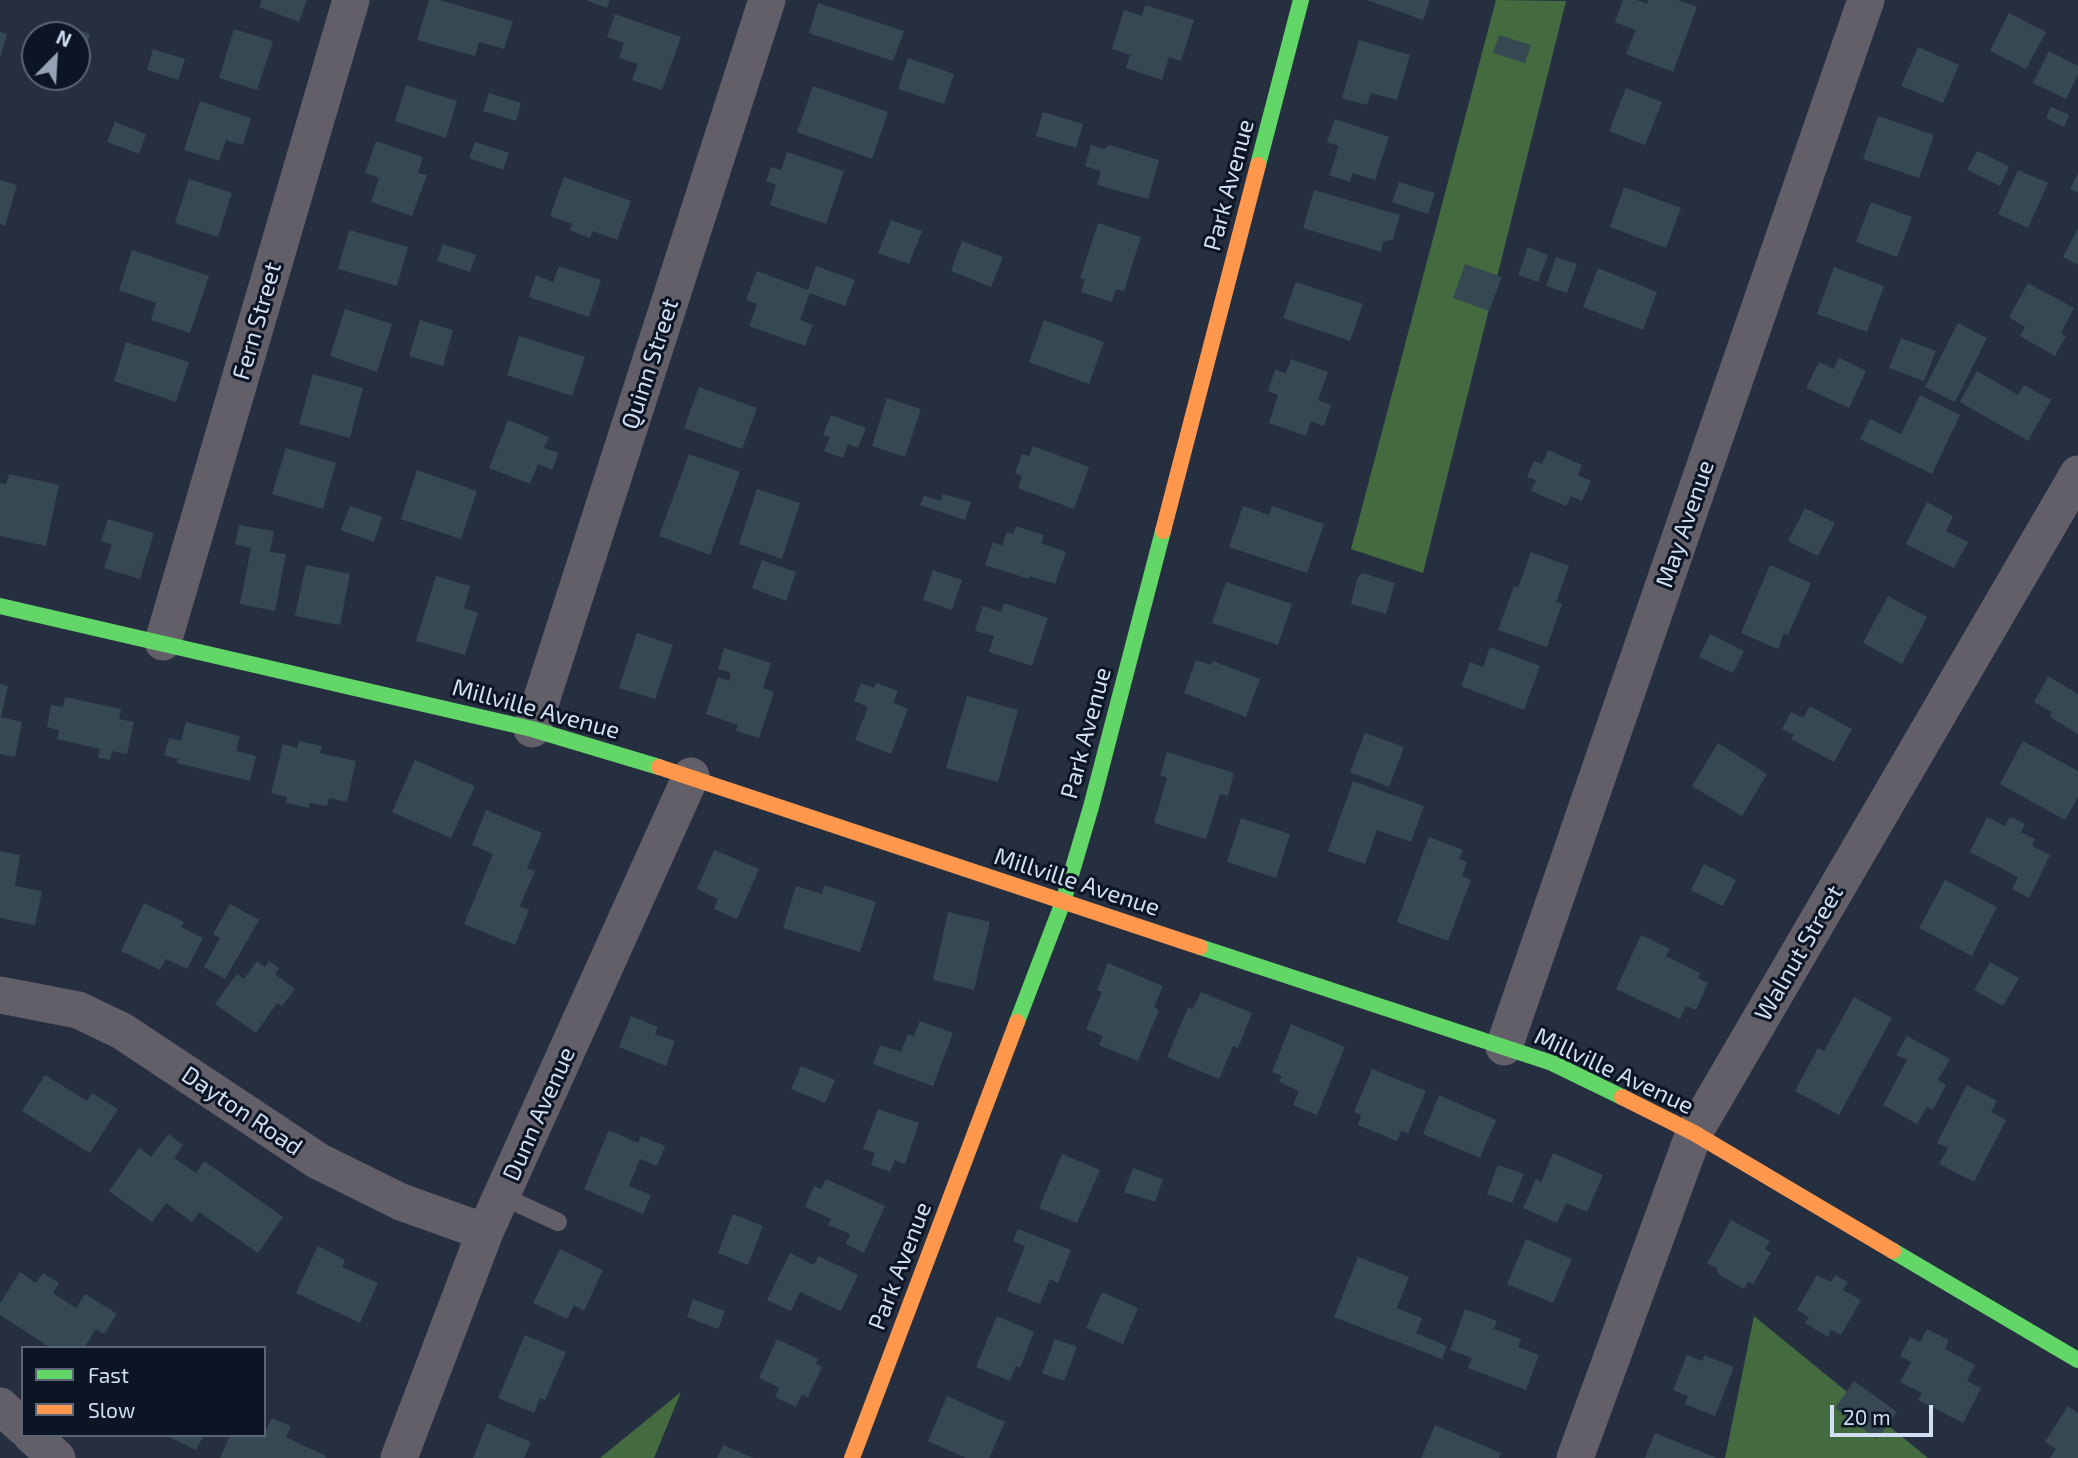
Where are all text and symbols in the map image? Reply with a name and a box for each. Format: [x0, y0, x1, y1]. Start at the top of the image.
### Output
north arrow [21, 21, 91, 91]
text: N [53, 25, 75, 51]
street label: Park Avenue [1198, 116, 1260, 254]
street label: Fern Street [226, 259, 288, 383]
street label: Quinn Street [615, 295, 685, 433]
street label: May Avenue [1650, 457, 1720, 591]
street label: Park Avenue [1055, 664, 1117, 802]
street label: Millville Avenue [449, 673, 623, 745]
street label: Millville Avenue [991, 842, 1163, 922]
street label: Walnut Street [1749, 880, 1849, 1026]
street label: Millville Avenue [1530, 1022, 1698, 1120]
street label: Dunn Avenue [497, 1043, 581, 1185]
street label: Dayton Road [176, 1060, 308, 1162]
street label: Park Avenue [862, 1198, 938, 1334]
legend [21, 1346, 266, 1437]
text: Fast [88, 1362, 129, 1387]
scale bar [1833, 1392, 1936, 1436]
text: Slow [88, 1397, 135, 1422]
text: 20 m [1843, 1404, 1891, 1429]

